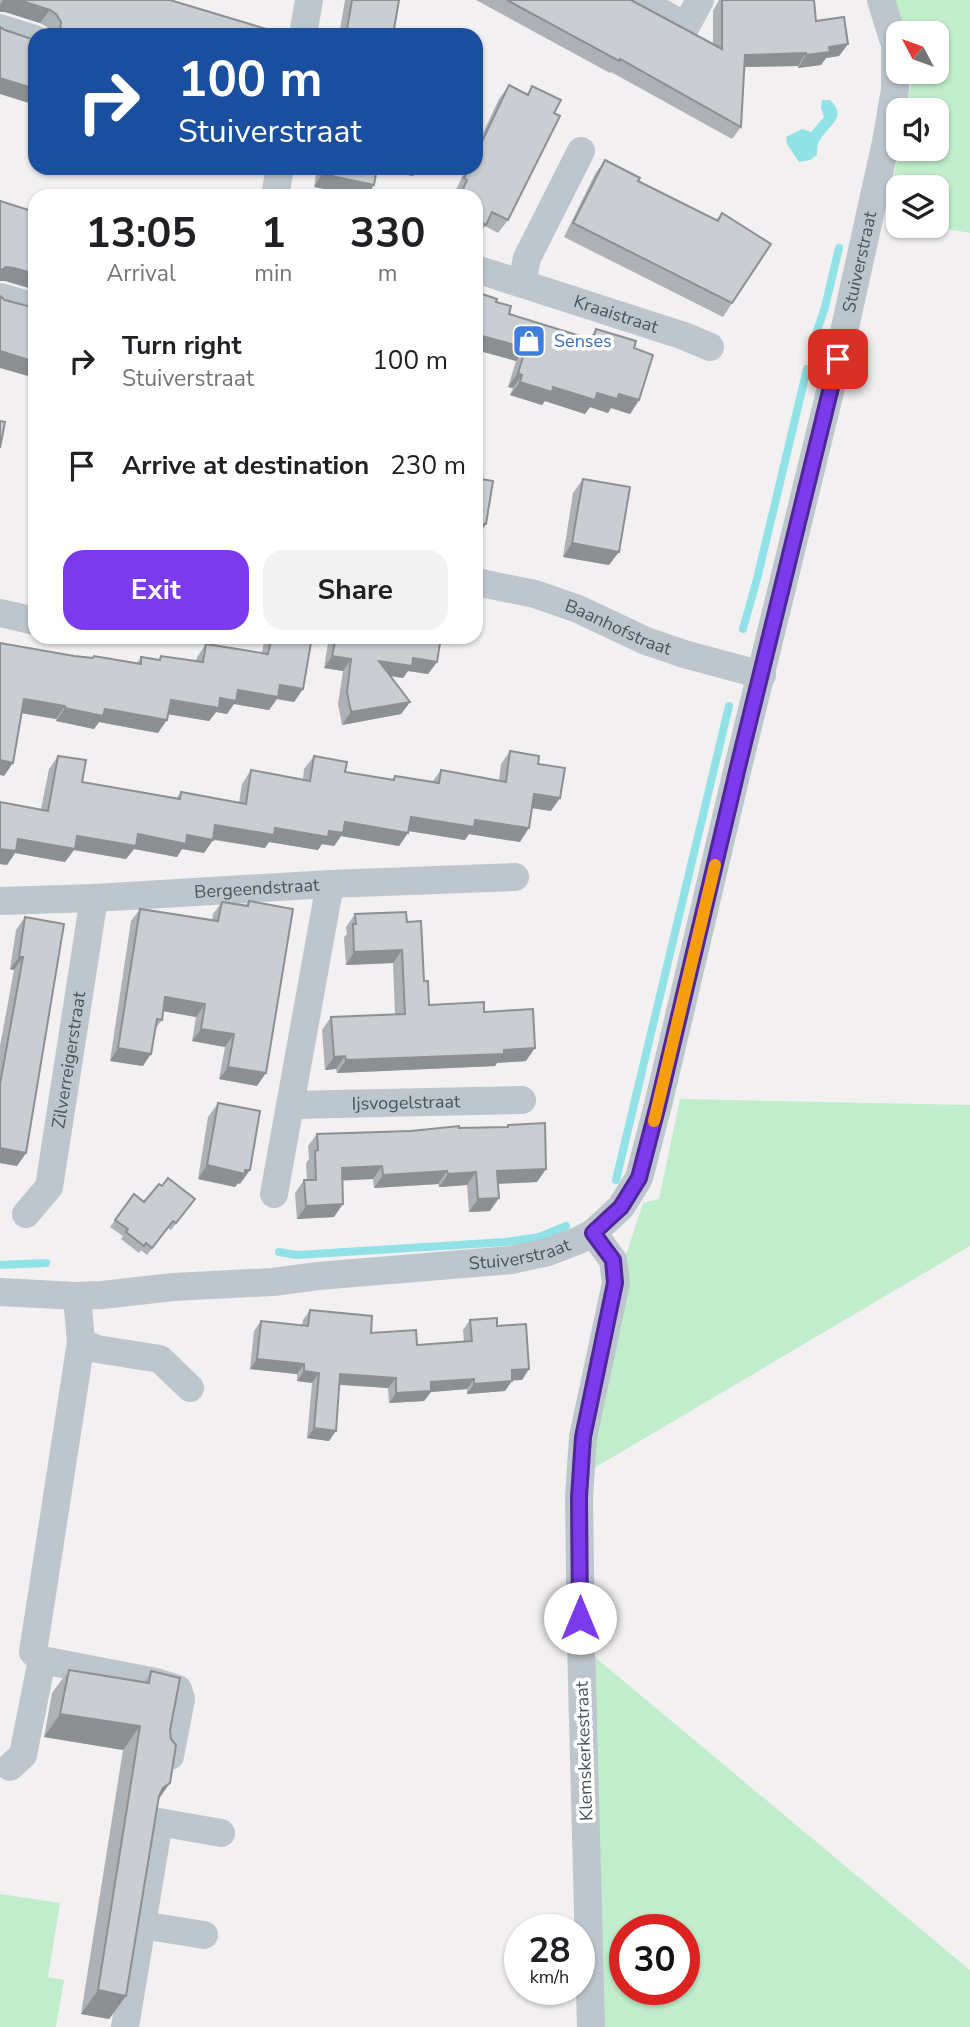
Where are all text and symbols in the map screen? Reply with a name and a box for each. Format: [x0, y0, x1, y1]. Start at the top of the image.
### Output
north arrow [886, 21, 948, 84]
map controls [886, 21, 949, 238]
text: 100 m [178, 46, 322, 113]
icon: right [63, 56, 154, 147]
button: sound [886, 98, 949, 161]
text: Stuiverstraat [178, 110, 362, 153]
button: layers [886, 175, 949, 238]
text: 13:05 [86, 205, 197, 262]
text: 1 [261, 205, 286, 262]
text: 330 [350, 205, 425, 262]
street label: Stuiverstraat [837, 208, 882, 315]
text: Arrival [107, 258, 176, 289]
text: min [254, 258, 292, 289]
text: m [378, 258, 398, 289]
street label: Kraaistraat [571, 289, 662, 339]
shop icon: Senses [510, 322, 548, 360]
text: Turn right [122, 328, 241, 363]
place label: Senses [554, 329, 612, 353]
pin [808, 329, 868, 389]
icon: arrive [819, 340, 857, 378]
icon: right [63, 342, 101, 380]
text: 100 m [372, 343, 448, 378]
text: Stuiverstraat [122, 363, 254, 394]
icon: arrive [63, 447, 101, 485]
text: Arrive at destination [122, 448, 369, 483]
text: 230 m [390, 448, 466, 483]
button: Exit [63, 550, 249, 630]
button: Share [263, 550, 448, 630]
street label: Baanhofstraat [562, 593, 675, 661]
street label: Bergeendstraat [193, 873, 321, 904]
street label: Zilverreigerstraat [46, 989, 91, 1130]
street label: Ijsvogelstraat [351, 1089, 461, 1116]
street label: Stuiverstraat [468, 1232, 574, 1275]
position arrow [543, 1581, 617, 1655]
street label: Klemskerkestraat [570, 1680, 598, 1821]
speed limit sign: 30 [609, 1914, 700, 2005]
text: 28 [528, 1927, 571, 1974]
text: km/h [530, 1965, 569, 1989]

